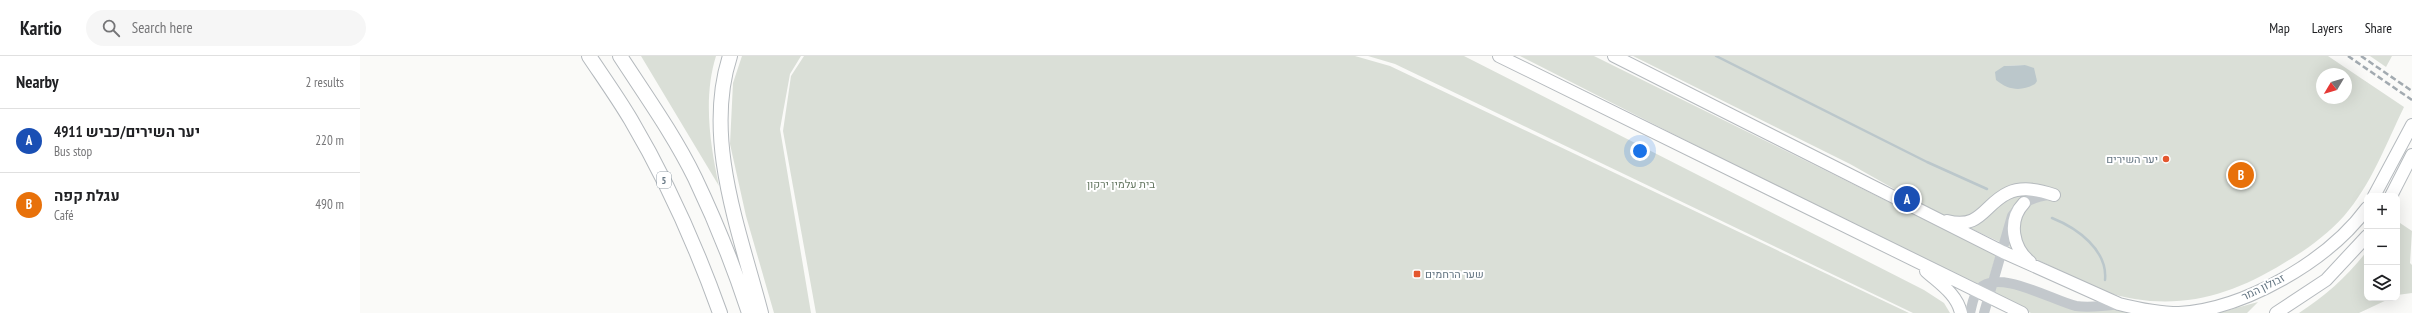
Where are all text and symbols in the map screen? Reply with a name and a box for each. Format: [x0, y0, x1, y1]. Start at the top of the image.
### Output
search box [86, 10, 366, 46]
text: Kartio [20, 16, 62, 40]
icon: search [100, 17, 122, 39]
text: Search here [132, 18, 193, 37]
text: Map [2269, 19, 2290, 37]
text: Layers [2312, 19, 2343, 37]
text: Share [2365, 19, 2392, 37]
north arrow [2316, 68, 2352, 104]
text: Nearby [16, 71, 59, 93]
text: 2 results [305, 74, 344, 91]
text: יער השירים/כביש 4911 [54, 122, 200, 141]
text: A [26, 132, 32, 149]
text: 220 m [315, 132, 344, 149]
your location [1630, 141, 1650, 161]
text: Bus stop [54, 143, 92, 160]
place label: יער השירים [2106, 152, 2158, 166]
marker: יער השירים [2161, 154, 2171, 164]
pin: B [2228, 160, 2254, 190]
road number: 5 [657, 172, 671, 188]
park label: בית עלמין ירקון [1087, 177, 1155, 191]
pin: A [1894, 184, 1920, 214]
text: עגלת קפה [54, 186, 120, 205]
map controls [2364, 193, 2400, 301]
button: + [2364, 193, 2400, 229]
text: B [26, 196, 32, 213]
text: 490 m [315, 196, 344, 213]
text: Café [54, 207, 74, 224]
button: − [2364, 229, 2400, 265]
button: layers [2364, 265, 2400, 301]
place label: שער הרחמים [1425, 267, 1484, 281]
marker: שער הרחמים [1412, 269, 1422, 279]
street label: זבולון המר [2239, 271, 2287, 303]

